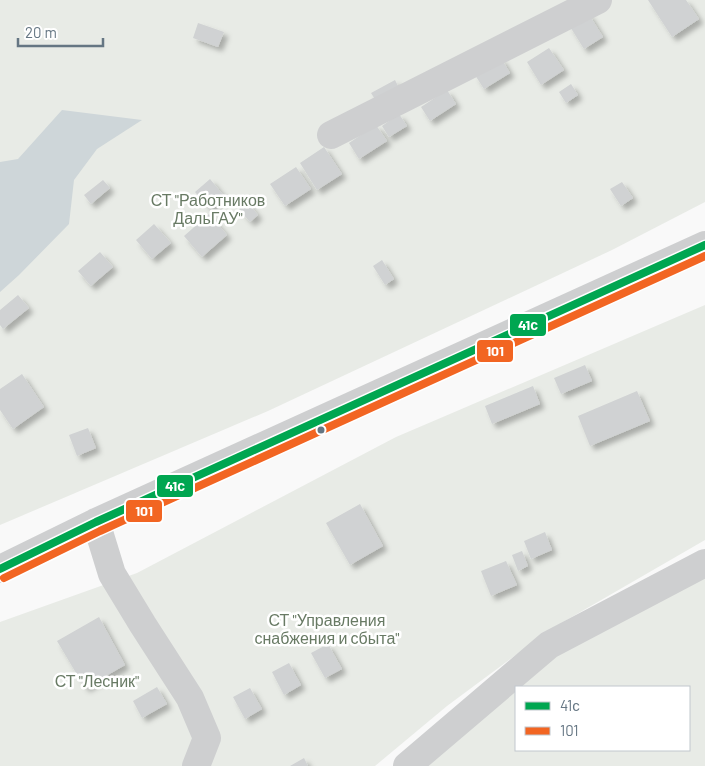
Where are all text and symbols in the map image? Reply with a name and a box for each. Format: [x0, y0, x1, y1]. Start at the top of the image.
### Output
scale bar [18, 15, 102, 47]
text: 20 m [25, 23, 57, 41]
park label: СТ "Работников ДальГАУ" [151, 190, 265, 227]
line badge: 41с [509, 313, 547, 337]
text: 41с [518, 316, 538, 333]
line badge: 101 [476, 339, 514, 363]
text: 101 [486, 342, 504, 359]
unlabelled marker [316, 425, 326, 435]
line badge: 41с [156, 474, 194, 498]
text: 41с [165, 477, 185, 494]
line badge: 101 [125, 499, 163, 523]
text: 101 [135, 502, 153, 519]
park label: СТ "Управления снабжения и сбыта" [254, 610, 400, 647]
park label: СТ "Лесник" [55, 671, 139, 690]
legend [515, 686, 690, 751]
text: 41с [560, 696, 580, 714]
text: 101 [560, 721, 579, 739]

